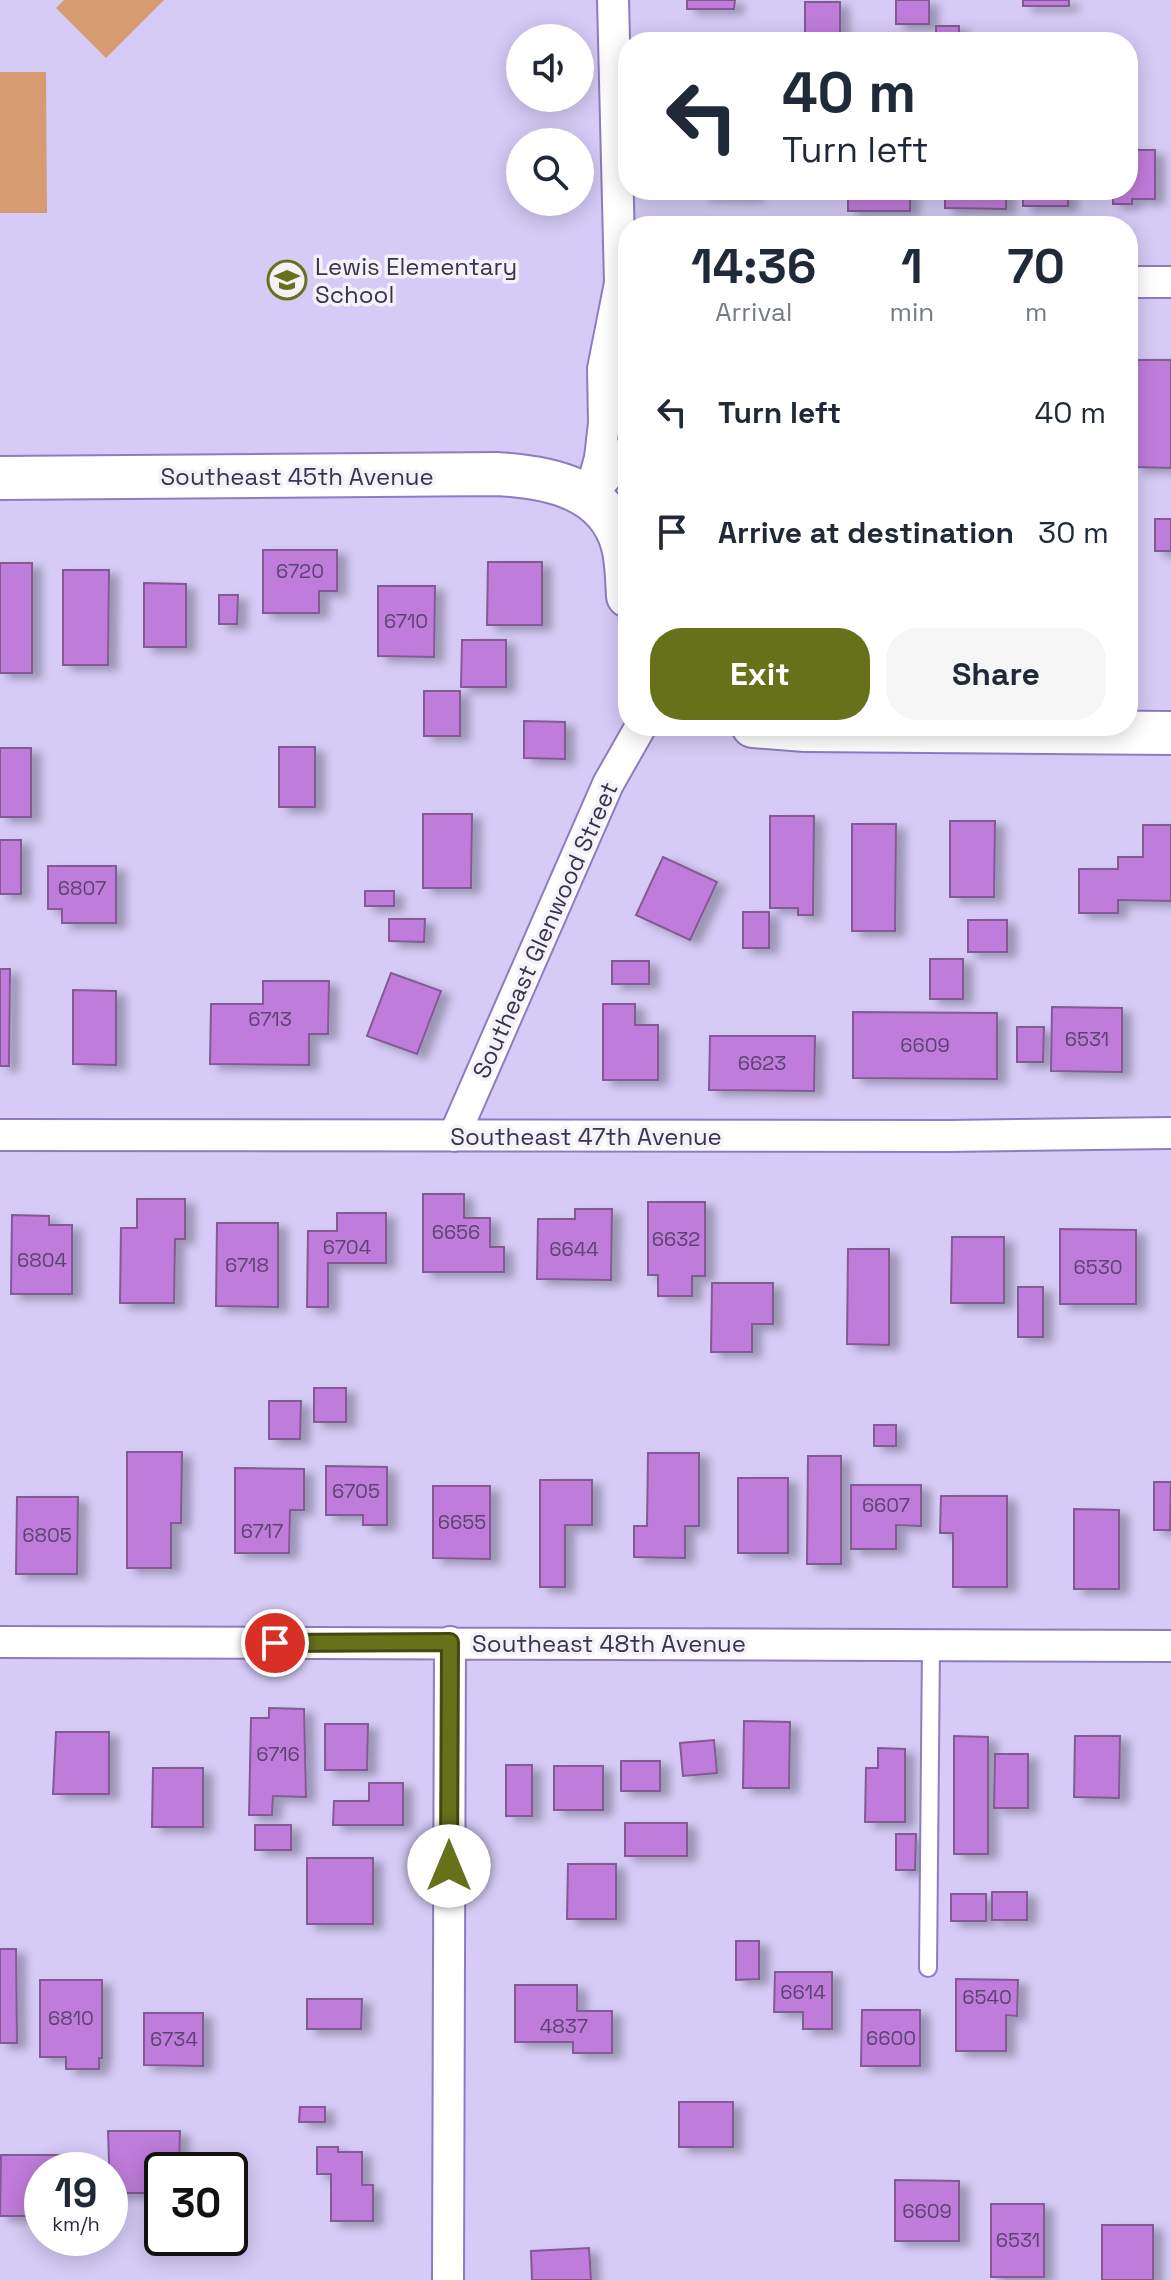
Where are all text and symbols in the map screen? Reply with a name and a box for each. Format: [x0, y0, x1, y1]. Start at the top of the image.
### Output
map controls [506, 24, 594, 216]
button: sound [506, 24, 594, 112]
text: 40 m [782, 57, 916, 128]
icon: left [650, 64, 754, 168]
text: Turn left [782, 127, 929, 173]
button: search [506, 128, 594, 216]
text: 14:36 [691, 236, 816, 297]
text: 1 [901, 236, 923, 297]
text: 70 [1007, 236, 1065, 297]
place label: Lewis Elementary School [315, 251, 517, 310]
school or university icon: Lewis Elementary School [266, 259, 308, 301]
text: Arrival [715, 295, 792, 329]
text: min [890, 295, 934, 329]
text: m [1025, 295, 1047, 329]
icon: left [650, 390, 694, 434]
text: Turn left [718, 393, 841, 432]
text: 40 m [1035, 393, 1106, 432]
street label: Southeast 45th Avenue [160, 461, 434, 492]
icon: arrive [650, 510, 694, 554]
text: Arrive at destination [718, 513, 1014, 552]
text: 30 m [1038, 513, 1109, 552]
house number: 6720 [276, 558, 324, 584]
house number: 6710 [384, 608, 428, 634]
button: Exit [650, 628, 870, 720]
button: Share [886, 628, 1106, 720]
street label: Southeast Glenwood Street [465, 777, 625, 1083]
house number: 6807 [58, 875, 106, 901]
house number: 6713 [248, 1006, 292, 1032]
house number: 6531 [1065, 1026, 1109, 1052]
house number: 6609 [900, 1032, 950, 1058]
house number: 6623 [738, 1050, 786, 1076]
street label: Southeast 47th Avenue [450, 1121, 722, 1152]
house number: 6656 [432, 1219, 480, 1245]
house number: 6632 [652, 1226, 700, 1252]
house number: 6704 [323, 1234, 371, 1260]
house number: 6644 [549, 1236, 599, 1262]
house number: 6804 [17, 1247, 67, 1273]
house number: 6718 [225, 1252, 269, 1278]
house number: 6530 [1073, 1254, 1123, 1280]
house number: 6705 [332, 1478, 380, 1504]
house number: 6607 [862, 1492, 910, 1518]
house number: 6655 [438, 1509, 486, 1535]
house number: 6717 [241, 1518, 283, 1544]
house number: 6805 [22, 1522, 72, 1548]
pin [241, 1609, 309, 1677]
icon: arrive [253, 1621, 297, 1665]
street label: Southeast 48th Avenue [472, 1628, 746, 1659]
house number: 6716 [256, 1741, 300, 1767]
position arrow [407, 1824, 491, 1908]
house number: 6614 [780, 1979, 826, 2005]
house number: 6540 [962, 1984, 1012, 2010]
house number: 6810 [48, 2005, 94, 2031]
house number: 4837 [540, 2013, 588, 2039]
house number: 6600 [866, 2025, 916, 2051]
house number: 6734 [150, 2026, 198, 2052]
speed limit sign: 30 [144, 2152, 248, 2256]
text: 19 [55, 2168, 97, 2219]
house number: 6609 [902, 2198, 952, 2224]
text: km/h [52, 2211, 100, 2237]
house number: 6531 [996, 2227, 1040, 2253]

